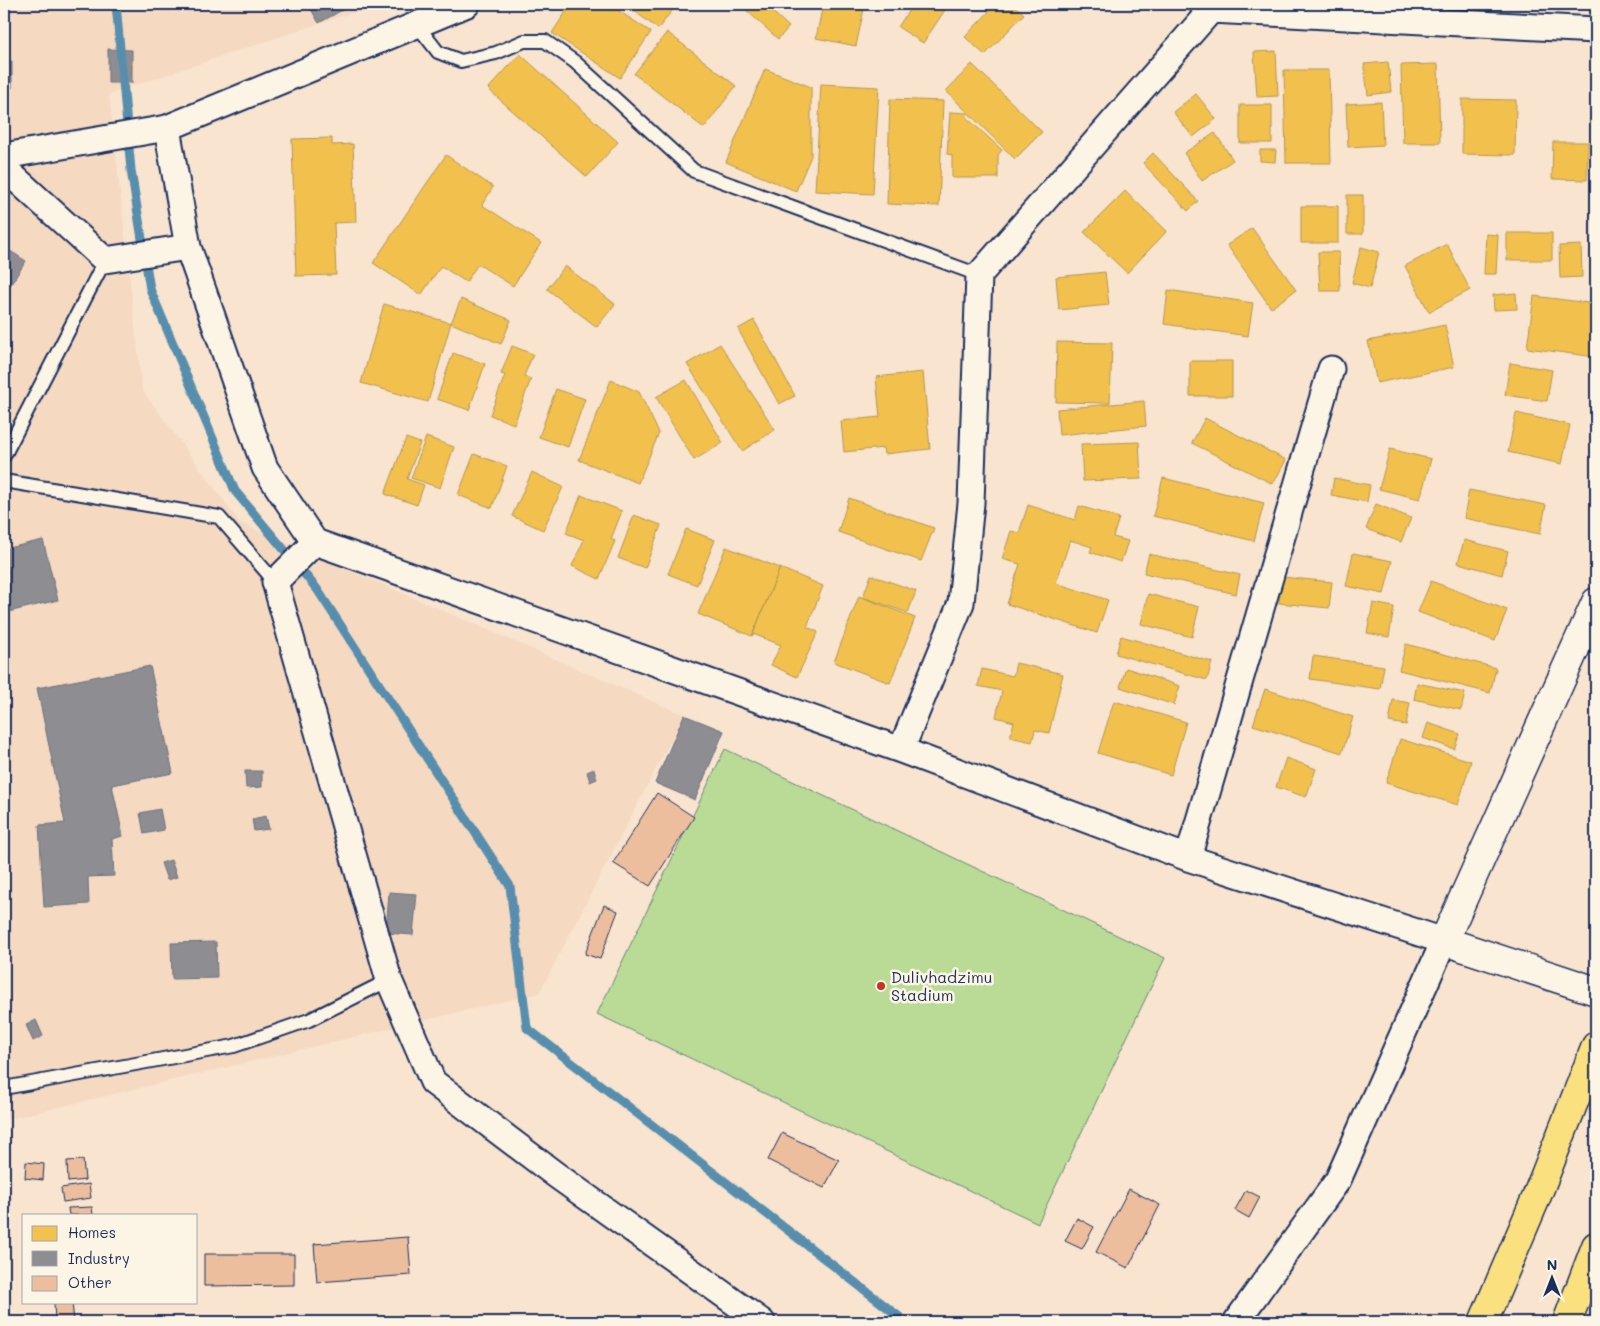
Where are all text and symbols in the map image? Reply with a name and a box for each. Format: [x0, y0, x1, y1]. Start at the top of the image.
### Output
place label: Dulivhadzimu Stadium [891, 966, 993, 1005]
marker: Dulivhadzimu Stadium [875, 980, 887, 992]
legend [22, 1214, 198, 1304]
text: Homes [68, 1222, 116, 1242]
text: Industry [68, 1248, 130, 1268]
north arrow [1528, 1254, 1578, 1304]
text: N [1547, 1255, 1557, 1274]
text: Other [68, 1272, 112, 1292]

